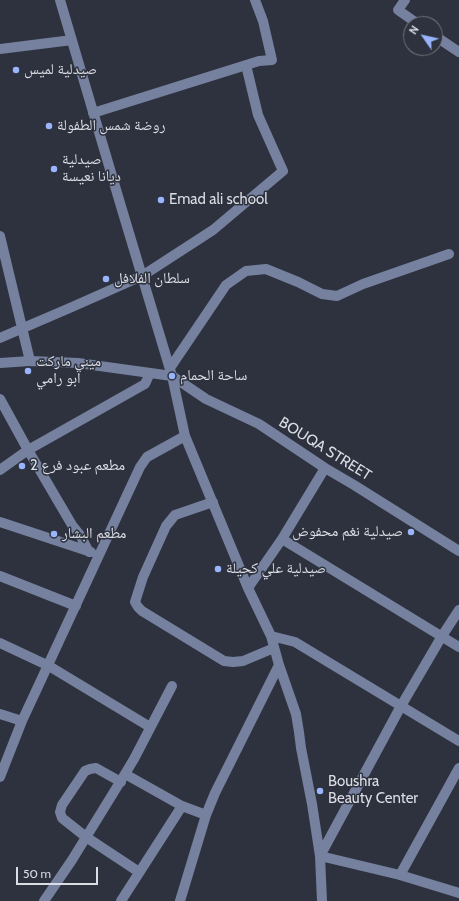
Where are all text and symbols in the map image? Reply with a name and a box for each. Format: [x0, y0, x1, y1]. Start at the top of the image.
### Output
north arrow [403, 16, 443, 56]
text: N [406, 23, 422, 37]
place label: صيدلية لميس [24, 61, 97, 79]
marker: صيدلية لميس [11, 65, 21, 75]
place label: روضة شمس الطفولة [57, 117, 165, 135]
marker: روضة شمس الطفولة [44, 121, 54, 131]
place label: صيدلية ديانا نعيسة [62, 151, 121, 186]
marker: صيدلية ديانا نعيسة [49, 164, 59, 174]
place label: Emad ali school [169, 191, 268, 209]
marker: Emad ali school [156, 195, 166, 205]
place label: سلطان الفلافل [114, 270, 190, 288]
marker: سلطان الفلافل [101, 274, 111, 284]
place label: ميني ماركت ابو رامي [36, 353, 101, 388]
marker: ميني ماركت ابو رامي [23, 366, 33, 376]
place label: ساحة الحمام [180, 367, 247, 385]
marker: ساحة الحمام [167, 371, 177, 381]
street label: BOUQA STREET [275, 413, 375, 485]
place label: مطعم عبود فرع 2 [30, 457, 125, 475]
marker: مطعم عبود فرع 2 [17, 461, 27, 471]
place label: صيدلية نغم محفوض [292, 523, 403, 541]
place label: مطعم البشار [62, 525, 126, 543]
marker: صيدلية نغم محفوض [406, 527, 416, 537]
marker: مطعم البشار [49, 529, 59, 539]
place label: صيدلية علي كحيلة [226, 560, 326, 578]
marker: صيدلية علي كحيلة [213, 564, 223, 574]
place label: Boushra Beauty Center [328, 773, 418, 808]
marker: Boushra Beauty Center [315, 786, 325, 796]
scale bar [18, 859, 100, 885]
text: 50 m [23, 866, 51, 881]

